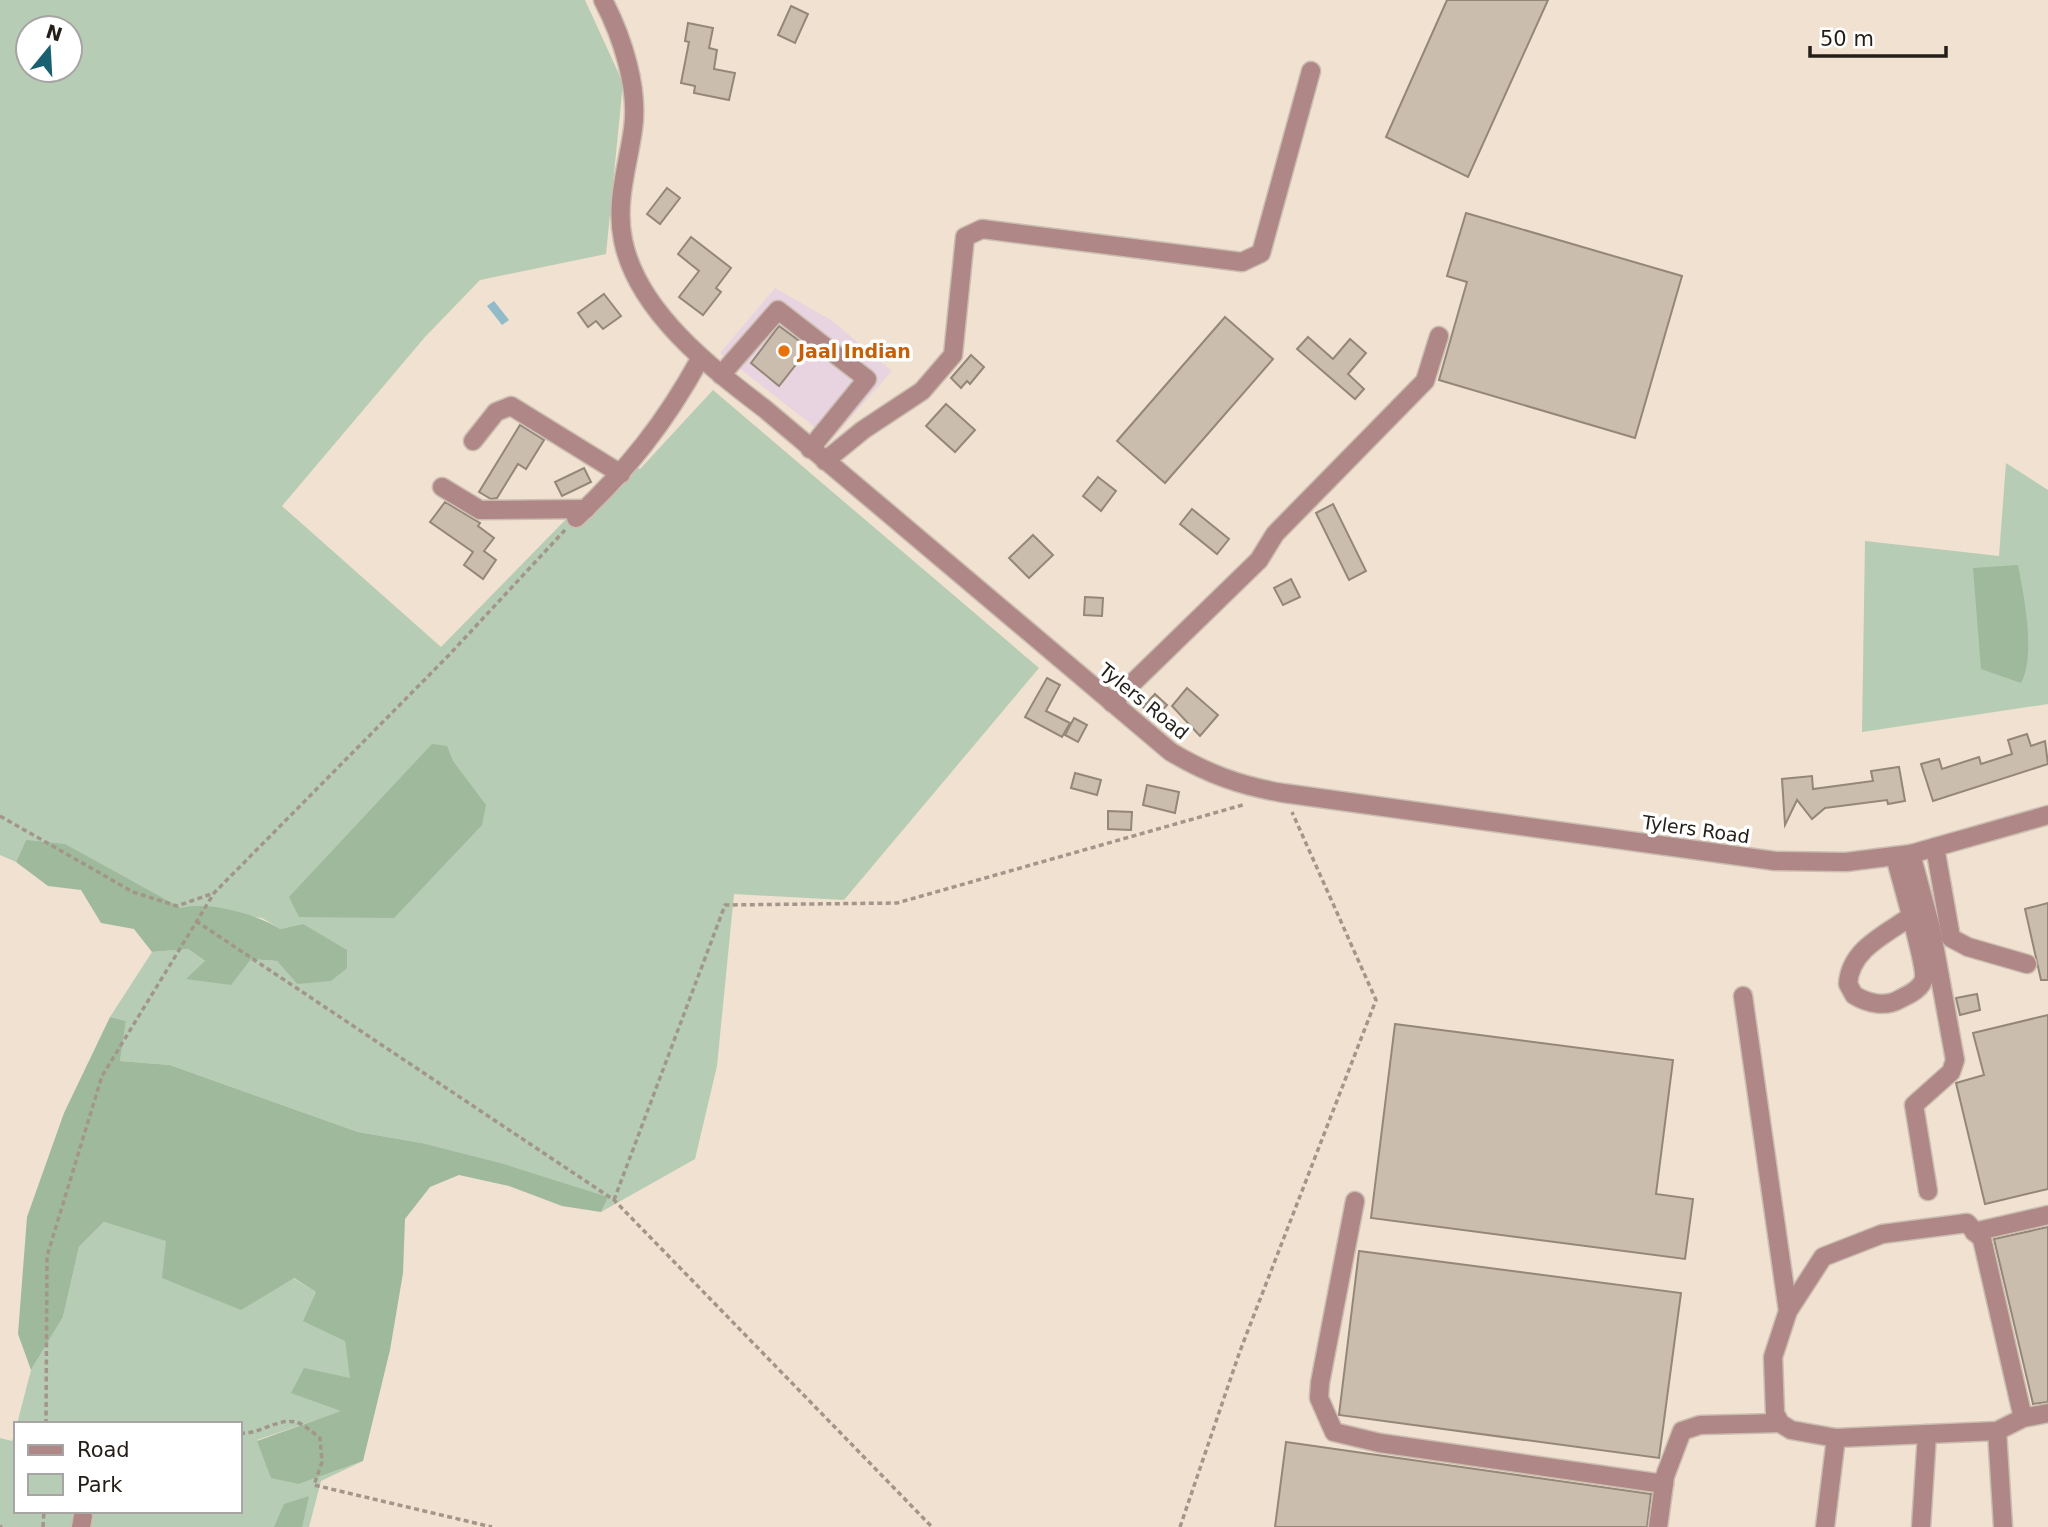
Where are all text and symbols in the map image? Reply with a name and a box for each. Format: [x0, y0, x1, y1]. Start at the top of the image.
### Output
north arrow [14, 14, 84, 84]
scale bar [1810, 14, 1946, 58]
text: N [43, 20, 65, 46]
text: 50 m [1820, 27, 1874, 51]
place label: Jaal Indian [796, 340, 911, 362]
marker: Jaal Indian [776, 343, 792, 359]
street label: Tylers Road [1094, 658, 1193, 744]
street label: Tylers Road [1640, 810, 1751, 847]
legend [14, 1422, 242, 1513]
text: Road [77, 1438, 130, 1462]
text: Park [77, 1473, 123, 1497]

